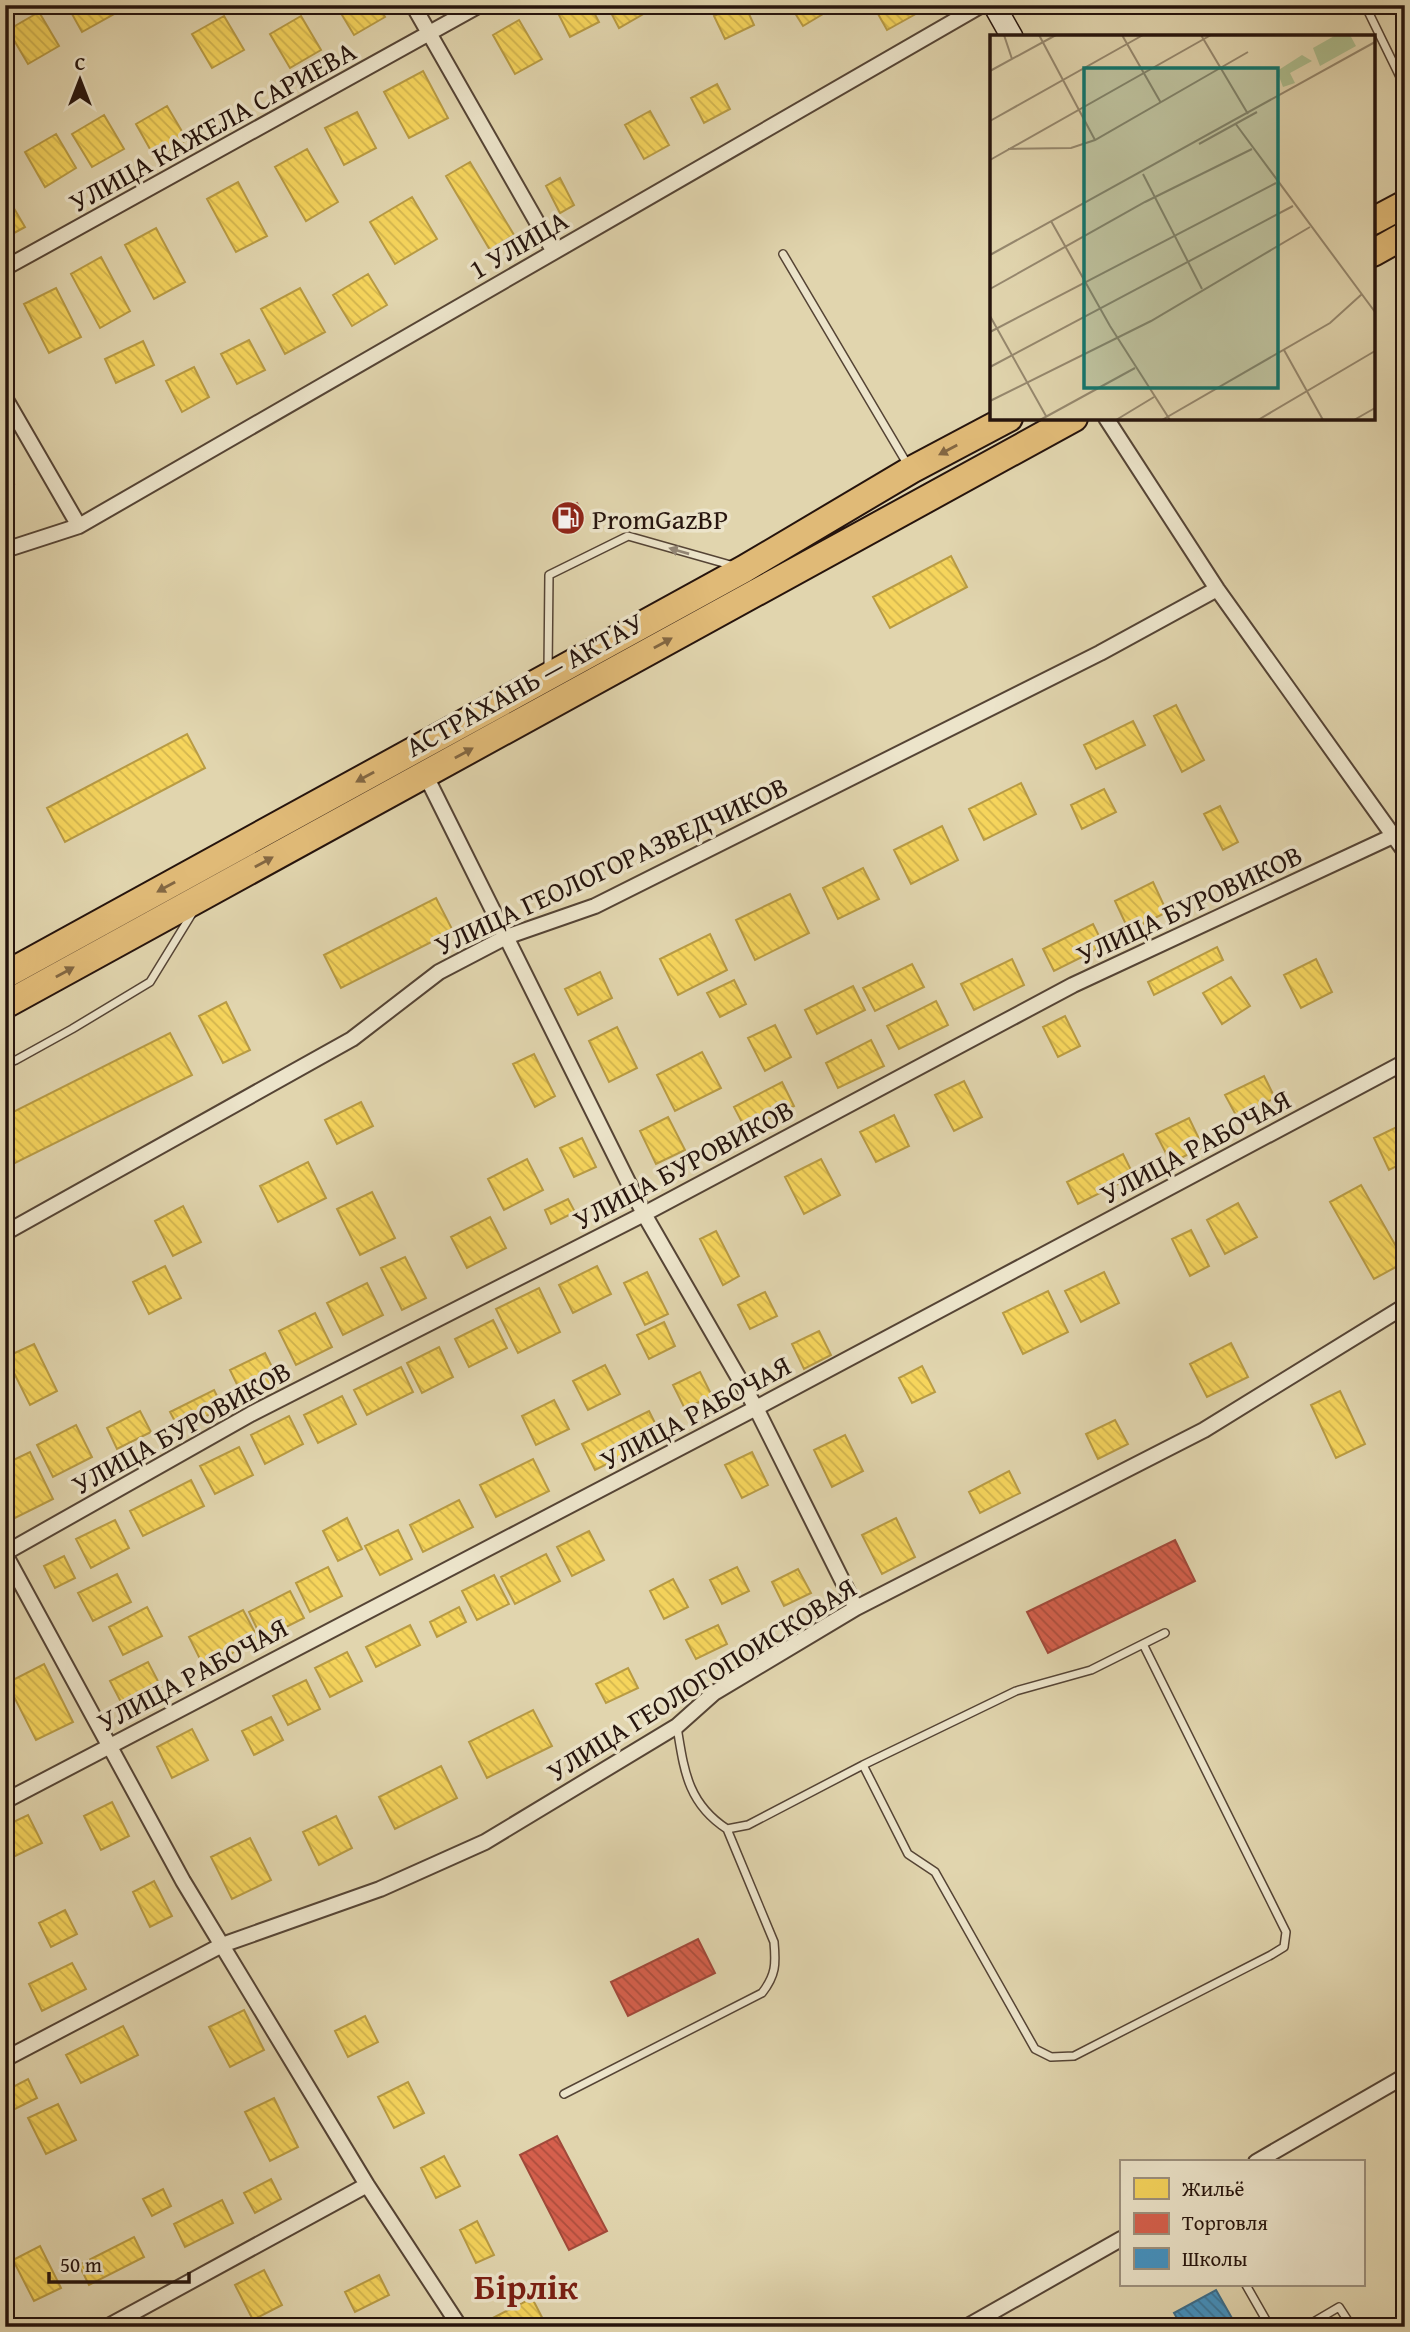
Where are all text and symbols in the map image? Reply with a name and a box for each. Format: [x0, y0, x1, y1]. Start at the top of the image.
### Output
street label: УЛИЦА КАЖЕЛА САРИЕВА [63, 33, 361, 219]
inset map [990, 35, 1375, 420]
north arrow [46, 46, 116, 116]
street label: 1 УЛИЦА [461, 199, 575, 289]
one-way arrow [939, 444, 958, 456]
place label: PromGazBP [592, 498, 728, 539]
fuel station icon: PromGazBP [549, 499, 587, 537]
one-way arrow [668, 545, 689, 555]
street label: АСТРАХАНЬ — АКТАУ [398, 601, 651, 767]
one-way arrow [653, 638, 673, 649]
one-way arrow [454, 747, 473, 759]
street label: УЛИЦА ГЕОЛОГОРАЗВЕДЧИКОВ [428, 765, 794, 965]
one-way arrow [355, 771, 375, 782]
street label: УЛИЦА БУРОВИКОВ [1069, 834, 1309, 974]
one-way arrow [255, 857, 275, 869]
one-way arrow [156, 881, 176, 893]
one-way arrow [55, 966, 75, 978]
street label: УЛИЦА РАБОЧАЯ [1093, 1079, 1297, 1213]
street label: УЛИЦА БУРОВИКОВ [565, 1088, 801, 1240]
street label: УЛИЦА РАБОЧАЯ [593, 1345, 797, 1479]
street label: УЛИЦА БУРОВИКОВ [64, 1350, 298, 1504]
street label: УЛИЦА ГЕОЛОГОПОИСКОВАЯ [539, 1567, 863, 1791]
street label: УЛИЦА РАБОЧАЯ [90, 1607, 294, 1741]
legend [1120, 2160, 1364, 2286]
text: Жильё [1181, 2173, 1245, 2204]
text: Торговля [1182, 2207, 1268, 2238]
scale bar [49, 2241, 189, 2285]
text: Школы [1182, 2243, 1248, 2274]
text: 50 m [60, 2249, 102, 2280]
district label: Бірлік [474, 2261, 579, 2312]

